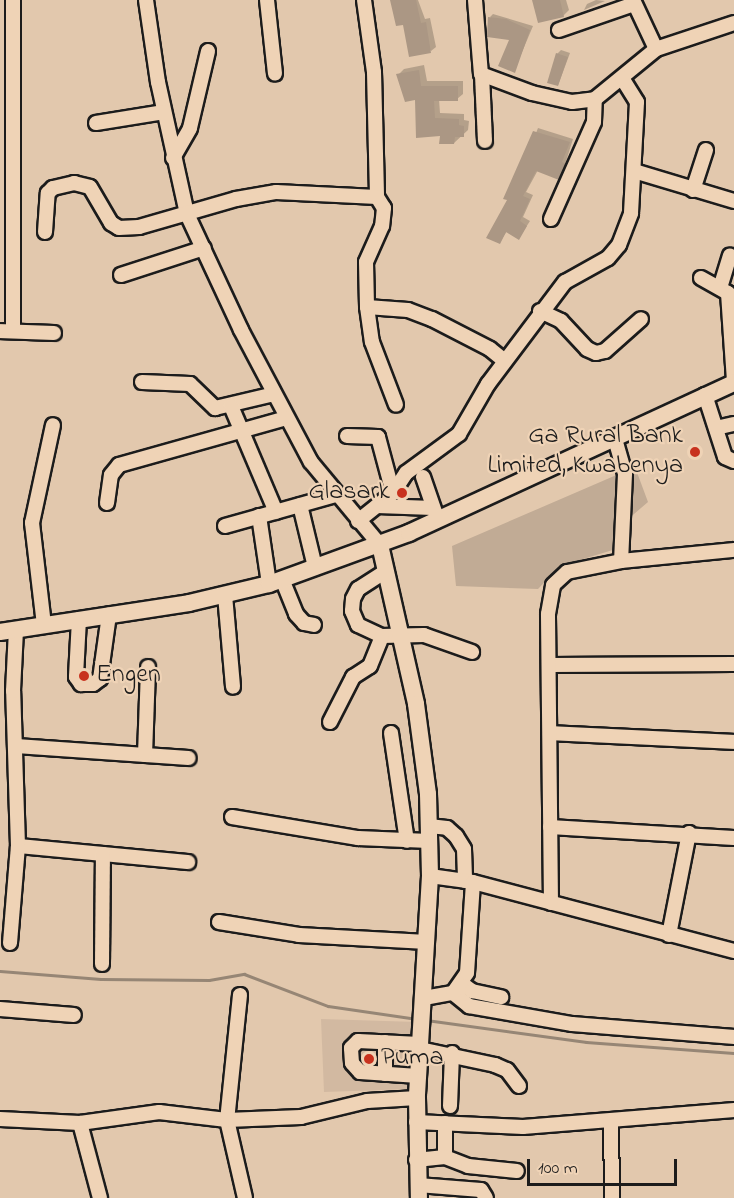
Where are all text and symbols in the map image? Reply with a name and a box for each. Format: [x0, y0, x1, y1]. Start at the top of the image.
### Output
place label: Ga Rural Bank Limited, Kwabenya [487, 421, 683, 482]
marker: Ga Rural Bank Limited, Kwabenya [688, 445, 702, 459]
place label: Glasark [309, 477, 390, 509]
marker: Glasark [395, 486, 409, 500]
place label: Engen [96, 660, 161, 692]
marker: Engen [77, 669, 91, 683]
place label: Puma [381, 1043, 444, 1075]
marker: Puma [362, 1052, 376, 1066]
scale bar [530, 1147, 680, 1185]
text: 100 m [538, 1156, 578, 1182]

